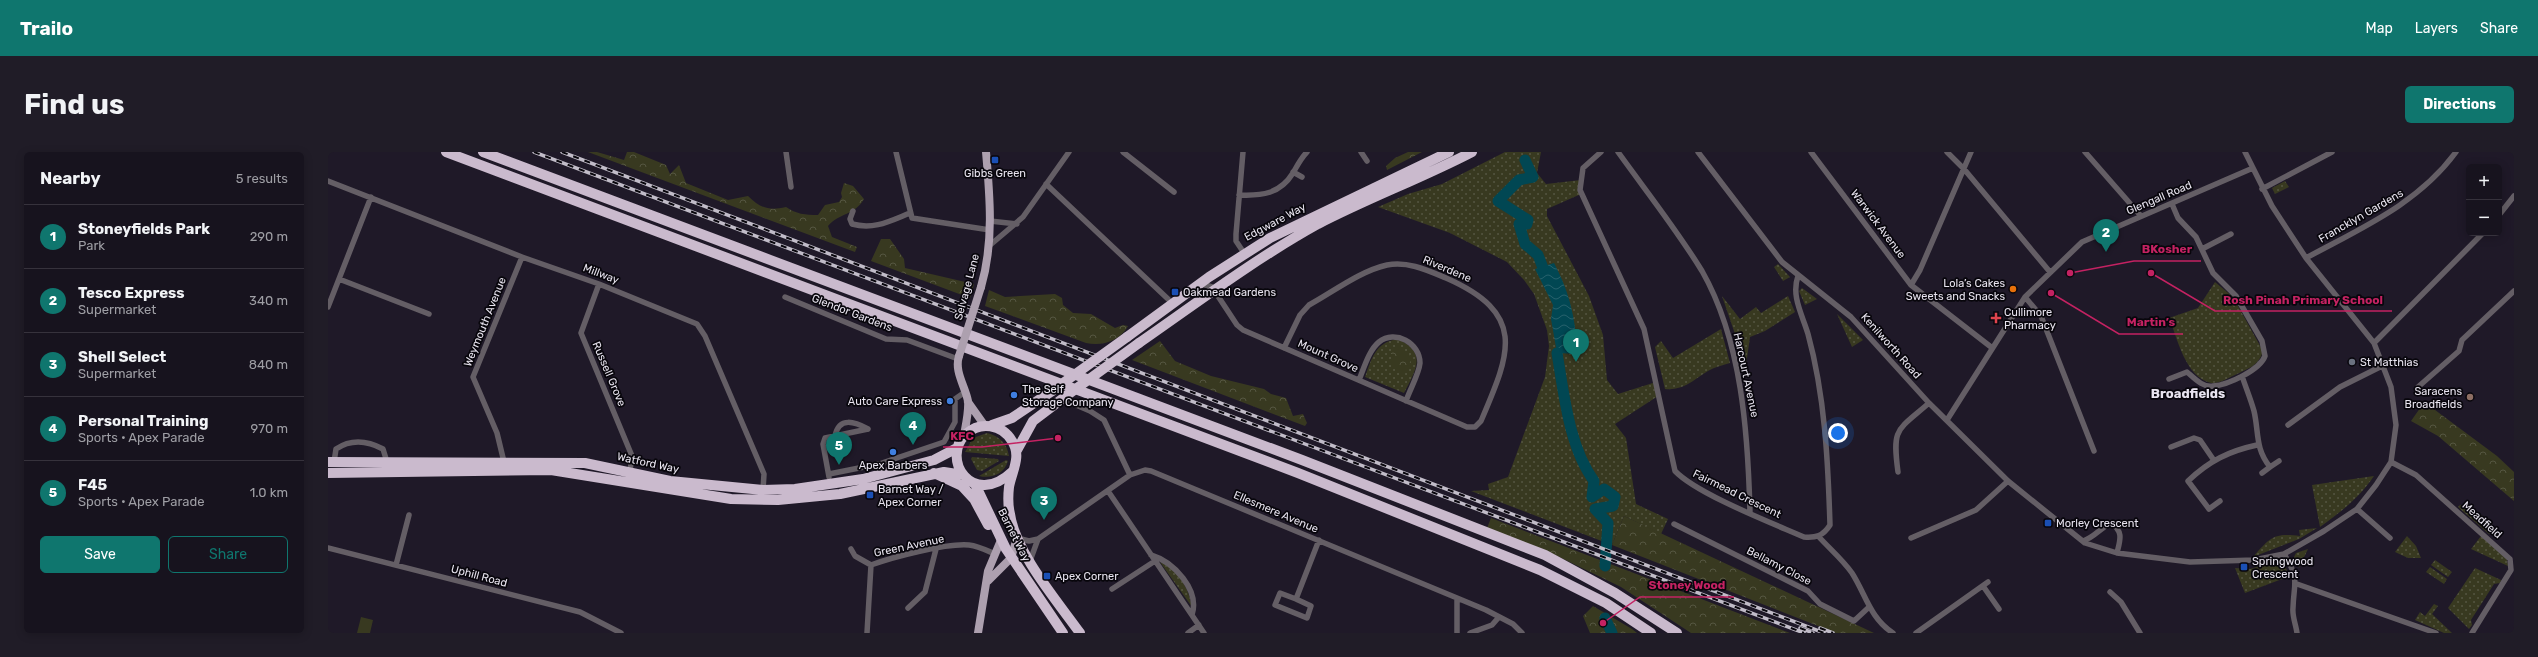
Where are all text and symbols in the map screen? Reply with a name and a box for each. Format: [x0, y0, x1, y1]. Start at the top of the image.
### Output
text: Trailo [20, 17, 73, 40]
text: Map [2366, 20, 2393, 37]
text: Layers [2415, 20, 2458, 37]
text: Share [2480, 20, 2518, 37]
button: Directions [2405, 86, 2514, 123]
text: Find us [24, 88, 124, 121]
marker: Gibbs Green [990, 155, 1000, 165]
map controls [2466, 164, 2502, 236]
button: + [2466, 164, 2502, 200]
place label: Gibbs Green [964, 167, 1026, 180]
text: Nearby [40, 168, 101, 188]
text: 5 results [236, 171, 288, 186]
street label: Glengall Road [2124, 178, 2194, 218]
street label: Francklyn Gardens [2316, 186, 2406, 246]
street label: Warwick Avenue [1848, 187, 1908, 261]
street label: Edgware Way [1242, 200, 1308, 244]
button: − [2466, 200, 2502, 236]
pin: 2 [2093, 219, 2119, 252]
text: Stoneyfields Park [78, 220, 210, 238]
text: 1 [50, 229, 56, 244]
text: 290 m [250, 229, 288, 244]
callout: BKosher [2134, 237, 2201, 261]
text: Park [78, 238, 105, 253]
text: BKosher [2142, 242, 2193, 256]
street label: Selvage Lane [952, 252, 982, 322]
street label: Riverdene [1421, 253, 1473, 285]
street label: Millway [581, 261, 621, 287]
street label: Weymouth Avenue [461, 275, 509, 369]
place label: Lola’s Cakes Sweets and Snacks [1906, 277, 2005, 303]
text: Tesco Express [78, 284, 185, 302]
marker: Lola’s Cakes Sweets and Snacks [2008, 284, 2018, 294]
place label: Oakmead Gardens [1183, 286, 1276, 299]
marker: Oakmead Gardens [1170, 287, 1180, 297]
callout: Rosh Pinah Primary School [2215, 287, 2392, 311]
street label: Glendor Gardens [810, 292, 894, 334]
text: 2 [49, 293, 57, 308]
text: 340 m [249, 293, 288, 308]
text: Rosh Pinah Primary School [2223, 293, 2383, 307]
text: Supermarket [78, 302, 156, 317]
place label: Cullimore Pharmacy [2004, 306, 2056, 332]
callout: Martin’s [2119, 310, 2183, 334]
street label: Kenilworth Road [1858, 311, 1924, 381]
marker: Cullimore Pharmacy [1991, 313, 2001, 323]
text: Martin’s [2127, 315, 2176, 329]
pin: 1 [1563, 329, 1589, 362]
street label: Harcourt Avenue [1731, 331, 1761, 419]
street label: Mount Grove [1296, 337, 1360, 375]
street label: Russell Grove [590, 340, 628, 408]
text: Shell Select [78, 348, 166, 366]
place label: St Matthias [2360, 356, 2419, 369]
text: 3 [49, 357, 57, 372]
text: 840 m [249, 357, 288, 372]
marker: St Matthias [2347, 357, 2357, 367]
text: Supermarket [78, 366, 156, 381]
place label: The Self Storage Company [1022, 383, 1114, 409]
place label: Saracens Broadfields [2405, 385, 2462, 411]
district label: Broadfields [2151, 386, 2225, 401]
marker: The Self Storage Company [1009, 390, 1019, 400]
marker: Saracens Broadfields [2465, 392, 2475, 402]
place label: Auto Care Express [848, 395, 942, 408]
marker: Auto Care Express [945, 396, 955, 406]
text: Personal Training [78, 412, 208, 430]
pin: 4 [900, 412, 926, 445]
text: 4 [49, 421, 57, 436]
text: 970 m [251, 421, 288, 436]
callout: KFC [943, 423, 982, 447]
your location [1828, 423, 1848, 443]
text: KFC [950, 429, 974, 443]
text: Sports · Apex Parade [78, 430, 204, 445]
pin: 5 [826, 432, 852, 465]
marker: Apex Barbers [888, 447, 898, 457]
street label: Watford Way [616, 450, 680, 476]
place label: Apex Barbers [859, 459, 928, 472]
street label: Fairmead Crescent [1691, 467, 1784, 521]
text: F45 [78, 476, 107, 494]
place label: Barnet Way / Apex Corner [878, 483, 944, 509]
text: 5 [49, 485, 57, 500]
text: 1.0 km [250, 485, 288, 500]
pin: 3 [1031, 487, 1057, 520]
street label: Ellesmere Avenue [1232, 488, 1320, 536]
marker: Barnet Way / Apex Corner [865, 490, 875, 500]
text: Sports · Apex Parade [78, 494, 204, 509]
street label: Meadfield [2459, 499, 2505, 541]
street label: Barnet Way [995, 506, 1033, 564]
place label: Morley Crescent [2056, 517, 2139, 530]
marker: Morley Crescent [2043, 518, 2053, 528]
street label: Green Avenue [873, 532, 945, 560]
button: Save [40, 536, 160, 573]
button: Share [168, 536, 288, 573]
street label: Bellamy Close [1744, 544, 1814, 588]
place label: Springwood Crescent [2252, 555, 2313, 581]
street label: Uphill Road [449, 562, 509, 590]
marker: Springwood Crescent [2239, 562, 2249, 572]
place label: Apex Corner [1055, 570, 1119, 583]
marker: Apex Corner [1042, 571, 1052, 581]
callout: Stoney Wood [1640, 573, 1734, 597]
text: Stoney Wood [1649, 578, 1725, 592]

